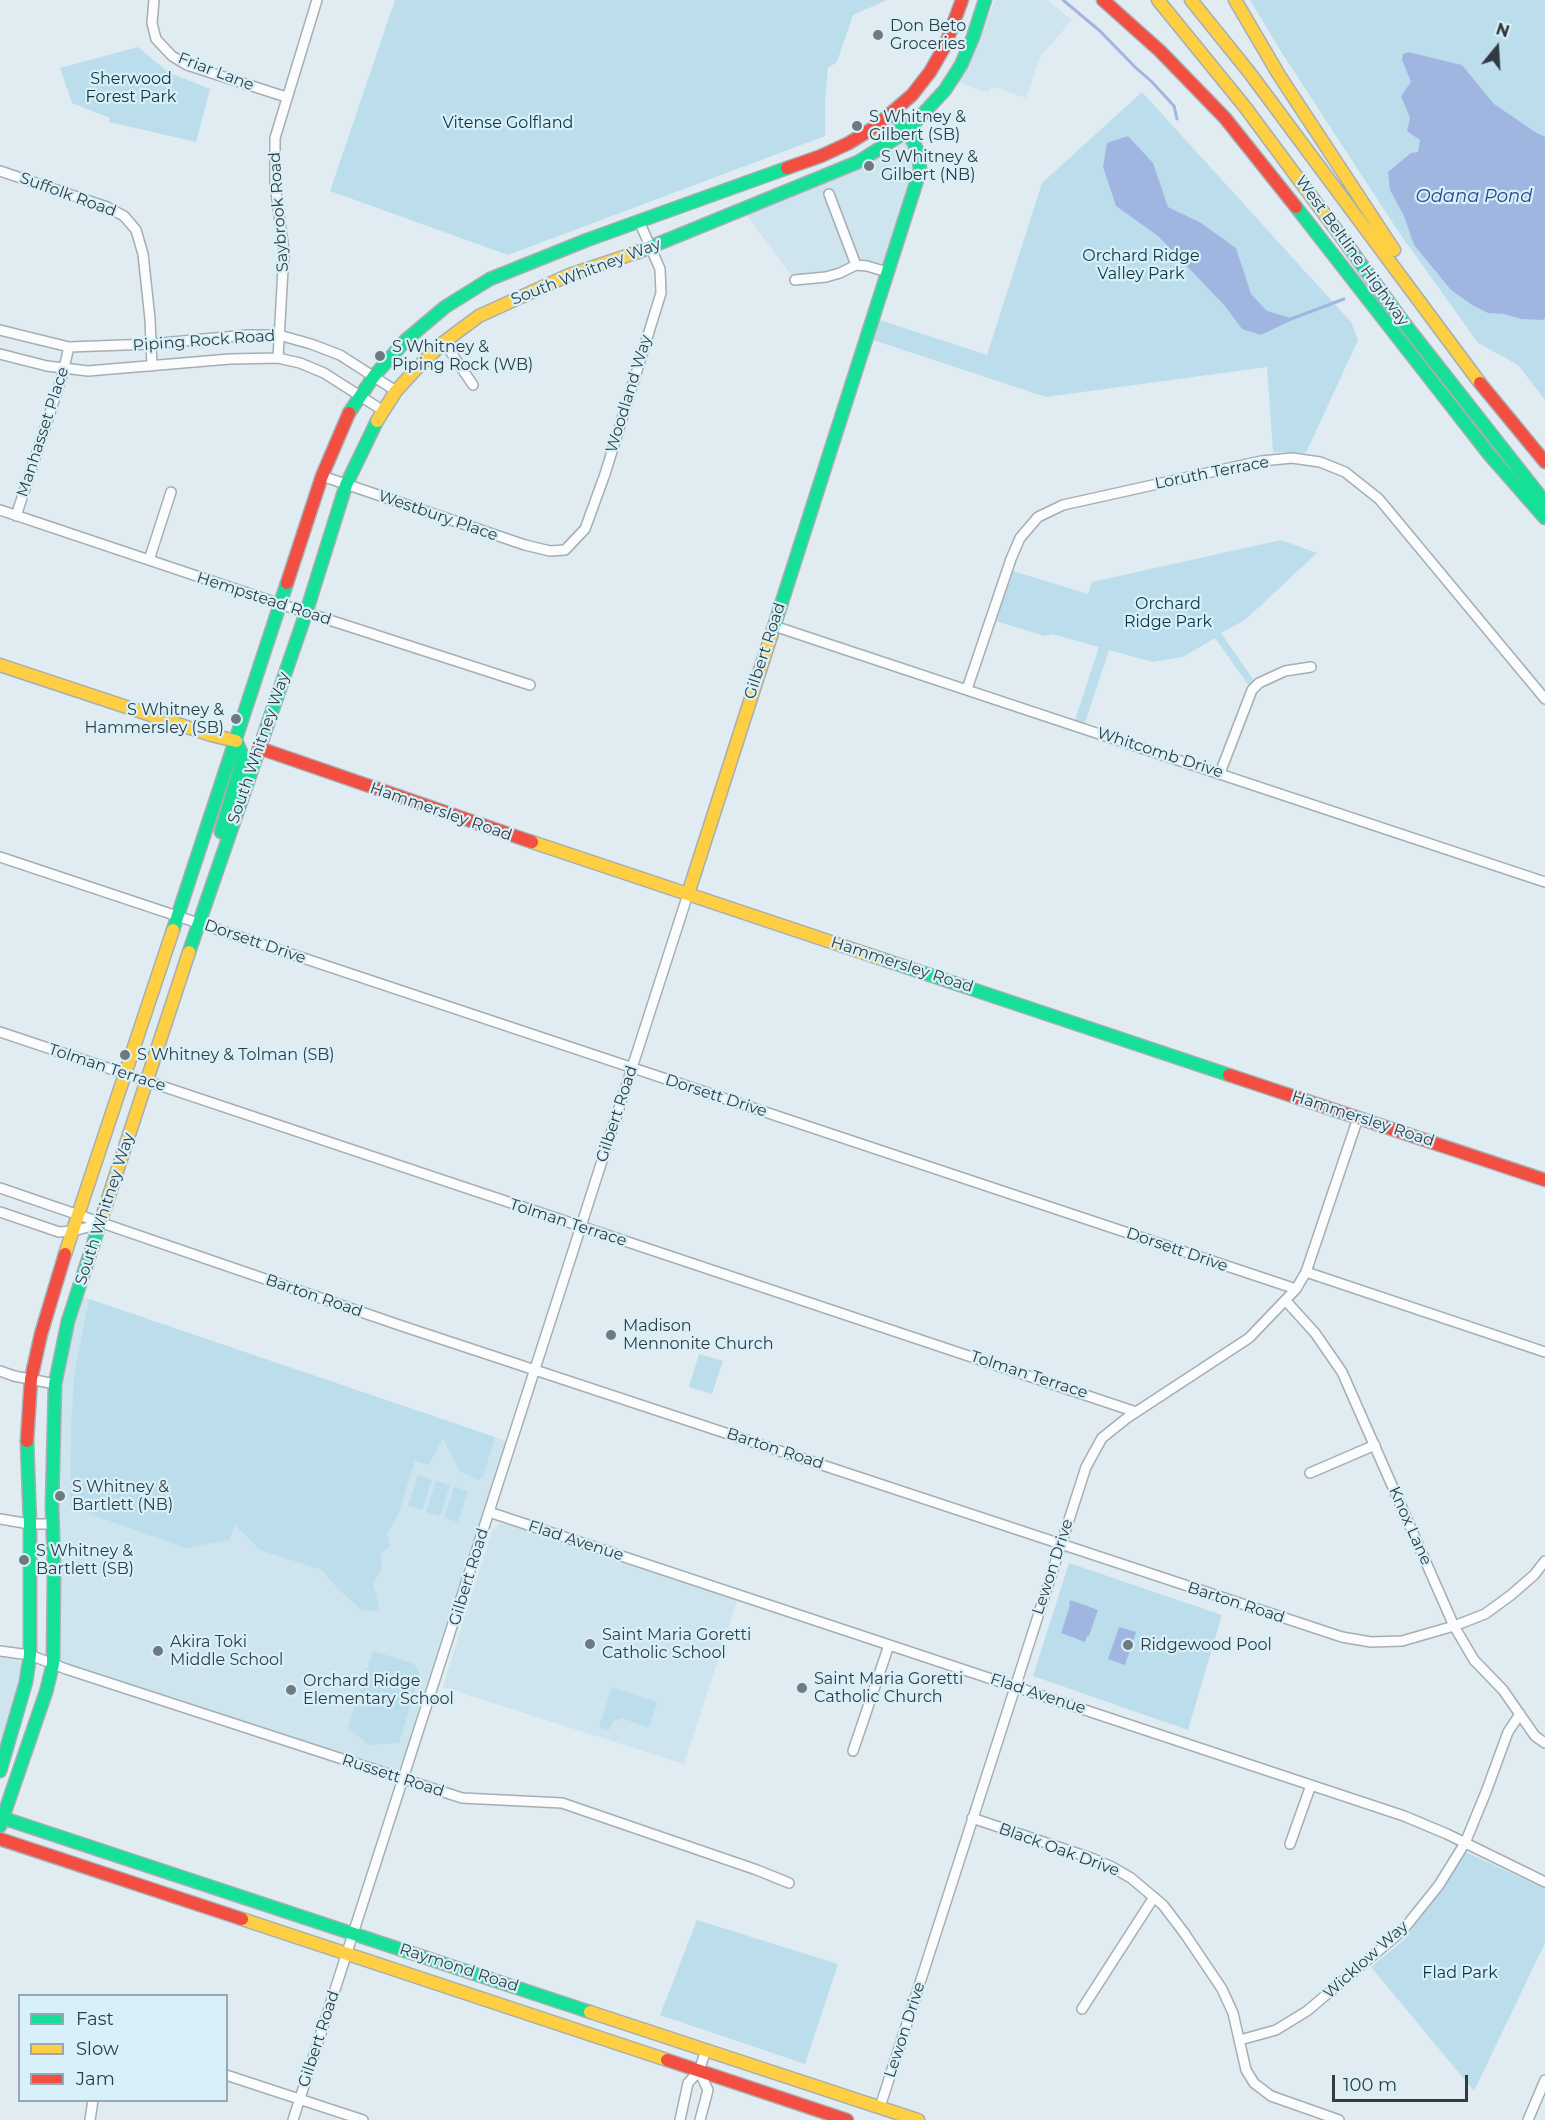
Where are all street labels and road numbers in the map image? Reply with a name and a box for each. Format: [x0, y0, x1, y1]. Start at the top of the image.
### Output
street label: Friar Lane [175, 49, 257, 95]
street label: Saybrook Road [265, 151, 293, 273]
street label: Suffolk Road [17, 169, 119, 221]
street label: West Beltline Highway [1291, 172, 1413, 330]
street label: South Whitney Way [508, 235, 664, 309]
street label: Piping Rock Road [132, 326, 276, 356]
street label: Woodland Way [602, 333, 656, 455]
street label: Manhasset Place [13, 365, 73, 499]
street label: Loruth Terrace [1153, 453, 1271, 493]
street label: Westbury Place [376, 487, 500, 545]
street label: Hempstead Road [194, 568, 334, 630]
street label: Gilbert Road [740, 600, 790, 702]
street label: South Whitney Way [224, 670, 294, 826]
street label: Whitcomb Drive [1095, 724, 1225, 782]
street label: Hammersley Road [368, 779, 514, 845]
street label: Dorsett Drive [202, 916, 308, 968]
street label: Hammersley Road [828, 933, 976, 997]
street label: Tolman Terrace [46, 1040, 168, 1096]
street label: Gilbert Road [592, 1063, 642, 1165]
street label: Dorsett Drive [663, 1070, 769, 1122]
street label: Hammersley Road [1289, 1087, 1437, 1151]
street label: South Whitney Way [71, 1130, 139, 1288]
street label: Tolman Terrace [507, 1195, 629, 1251]
street label: Dorsett Drive [1124, 1224, 1230, 1276]
street label: Barton Road [263, 1270, 365, 1322]
street label: Tolman Terrace [968, 1347, 1090, 1403]
street label: Barton Road [724, 1424, 826, 1474]
street label: Knox Lane [1384, 1484, 1436, 1568]
street label: Flad Avenue [526, 1517, 626, 1565]
street label: Lewon Drive [1028, 1517, 1078, 1617]
street label: Gilbert Road [445, 1526, 493, 1628]
street label: Barton Road [1185, 1578, 1287, 1628]
street label: Flad Avenue [988, 1670, 1088, 1718]
street label: Russett Road [339, 1750, 447, 1802]
street label: Black Oak Drive [996, 1819, 1122, 1881]
street label: Wicklow Way [1320, 1917, 1412, 2003]
street label: Raymond Road [397, 1940, 521, 1996]
street label: Lewon Drive [880, 1980, 930, 2080]
street label: Gilbert Road [294, 1988, 344, 2090]

